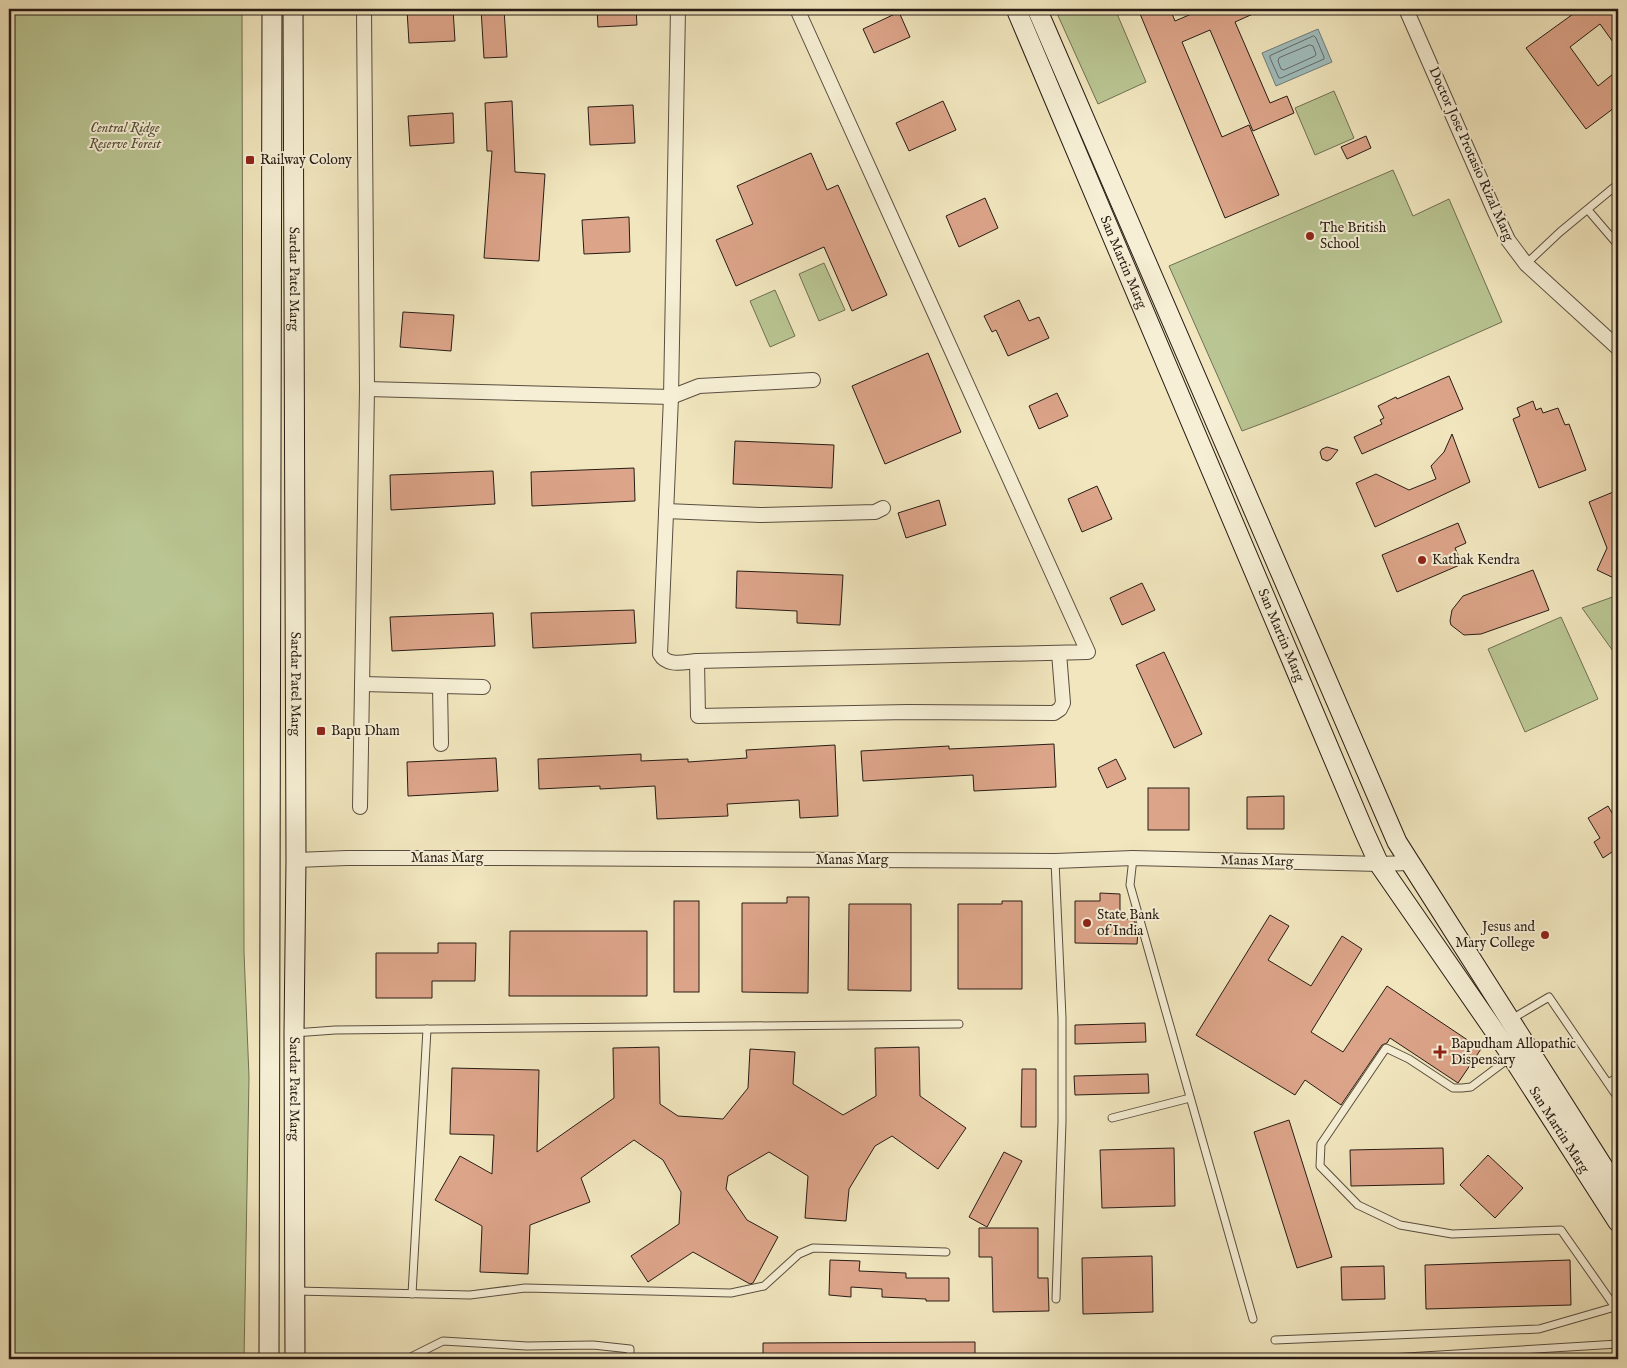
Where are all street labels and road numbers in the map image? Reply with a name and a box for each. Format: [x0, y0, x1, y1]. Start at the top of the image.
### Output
street label: Doctor Jose Protasio Rizal Marg [1424, 64, 1518, 244]
street label: San Martin Marg [1096, 213, 1151, 312]
street label: Sardar Patel Marg [285, 227, 303, 332]
street label: San Martin Marg [1253, 586, 1309, 685]
street label: Sardar Patel Marg [286, 632, 305, 737]
street label: Manas Marg [411, 849, 484, 867]
street label: Manas Marg [816, 851, 889, 869]
street label: Manas Marg [1221, 851, 1294, 871]
street label: Sardar Patel Marg [285, 1037, 303, 1142]
street label: San Martin Marg [1525, 1083, 1594, 1177]

